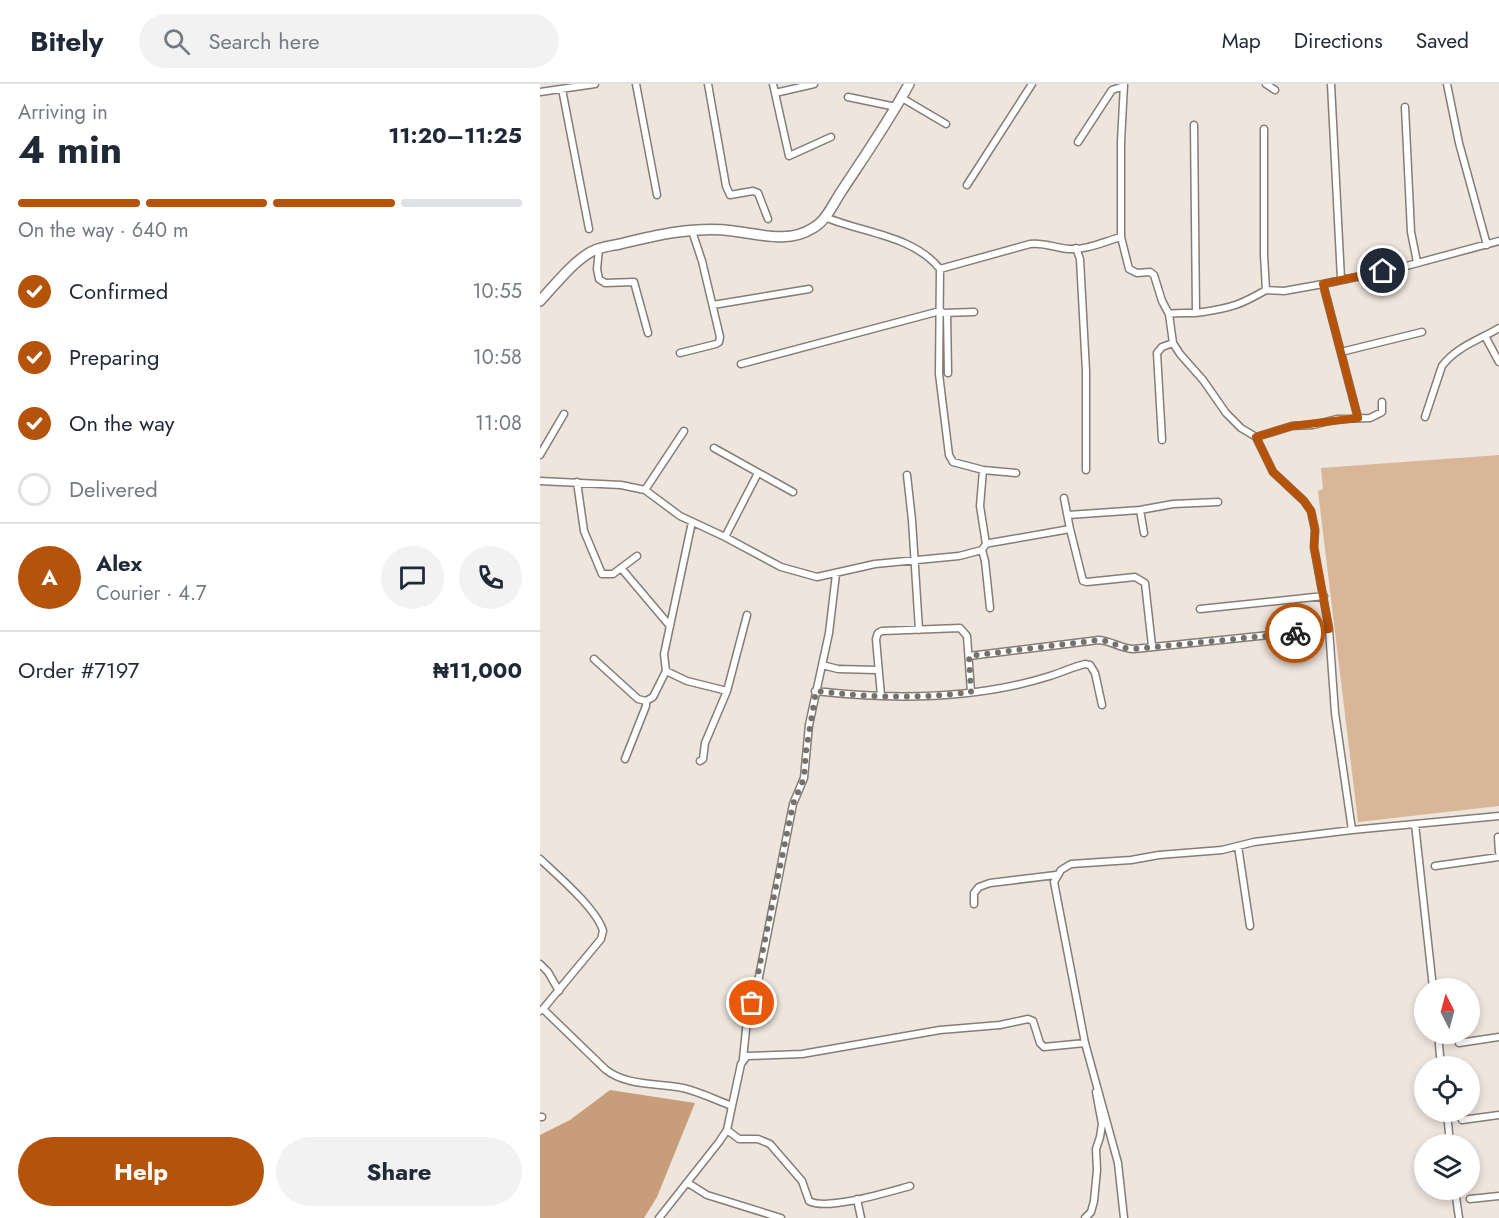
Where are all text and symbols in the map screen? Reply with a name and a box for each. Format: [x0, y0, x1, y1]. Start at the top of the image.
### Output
search box [139, 14, 559, 68]
text: Bitely [30, 21, 103, 62]
icon: search [160, 25, 193, 58]
text: Search here [208, 25, 320, 57]
text: Map [1222, 26, 1261, 56]
text: Directions [1294, 26, 1383, 56]
text: Saved [1416, 26, 1469, 56]
text: Arriving in [18, 98, 108, 127]
text: 11:20–11:25 [388, 119, 522, 151]
text: 4 min [18, 121, 122, 178]
text: On the way · 640 m [18, 216, 189, 245]
pin [1357, 245, 1408, 296]
icon: home [1366, 254, 1399, 287]
icon: check [18, 275, 51, 308]
text: Confirmed [69, 275, 168, 307]
text: 10:55 [472, 277, 522, 306]
icon: check [18, 341, 51, 374]
text: Preparing [69, 341, 160, 373]
text: 10:58 [473, 343, 522, 372]
icon: check [18, 407, 51, 440]
text: On the way [69, 407, 174, 439]
text: 11:08 [475, 409, 522, 438]
text: Delivered [69, 473, 158, 505]
button: chat [381, 546, 444, 609]
button: phone [459, 546, 522, 609]
text: Alex [96, 547, 142, 579]
text: A [41, 561, 58, 593]
text: Courier · 4.7 [96, 579, 207, 608]
courier [1265, 603, 1325, 663]
icon: bike [1279, 617, 1312, 650]
text: Order #7197 [18, 654, 139, 686]
text: ₦11,000 [433, 654, 522, 686]
pin [726, 977, 777, 1028]
north arrow [1414, 978, 1480, 1044]
map controls [1414, 978, 1480, 1200]
icon: bag [735, 986, 768, 1019]
button: locate [1414, 1056, 1480, 1122]
button: layers [1414, 1134, 1480, 1200]
button: Help [18, 1137, 264, 1206]
button: Share [276, 1137, 522, 1206]

